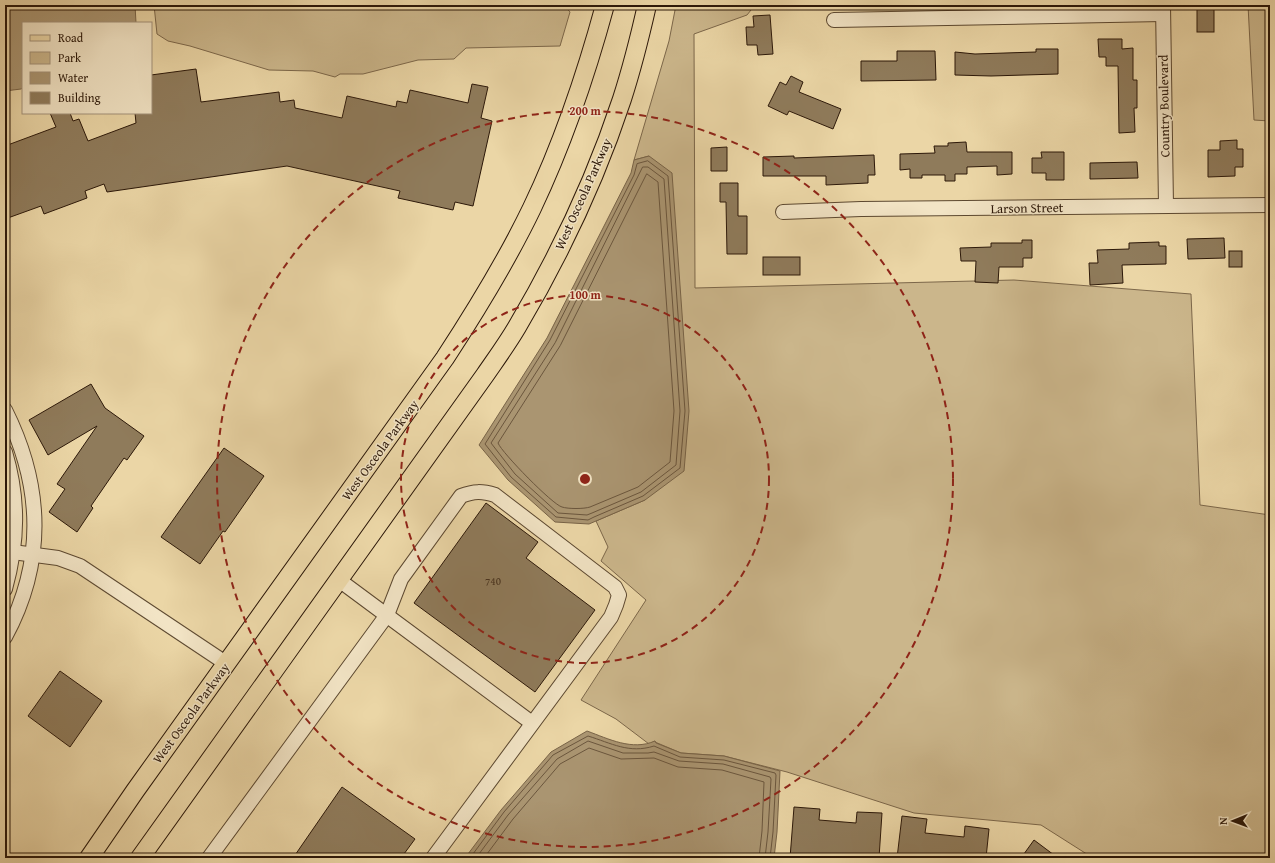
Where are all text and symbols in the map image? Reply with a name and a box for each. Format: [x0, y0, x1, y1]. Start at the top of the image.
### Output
legend [22, 22, 152, 114]
text: Road [58, 29, 84, 46]
text: Park [58, 49, 82, 66]
street label: Country Boulevard [1154, 54, 1174, 157]
text: Water [58, 69, 88, 86]
text: Building [58, 89, 101, 106]
text: 200 m [569, 102, 602, 119]
street label: West Osceola Parkway [550, 135, 616, 253]
street label: Larson Street [990, 198, 1064, 218]
text: 100 m [569, 286, 602, 303]
street label: West Osceola Parkway [337, 395, 423, 504]
centre of rings [578, 472, 592, 486]
house number: 740 [485, 573, 501, 589]
street label: West Osceola Parkway [148, 658, 234, 767]
north arrow [1213, 801, 1253, 841]
text: N [1215, 817, 1231, 825]

